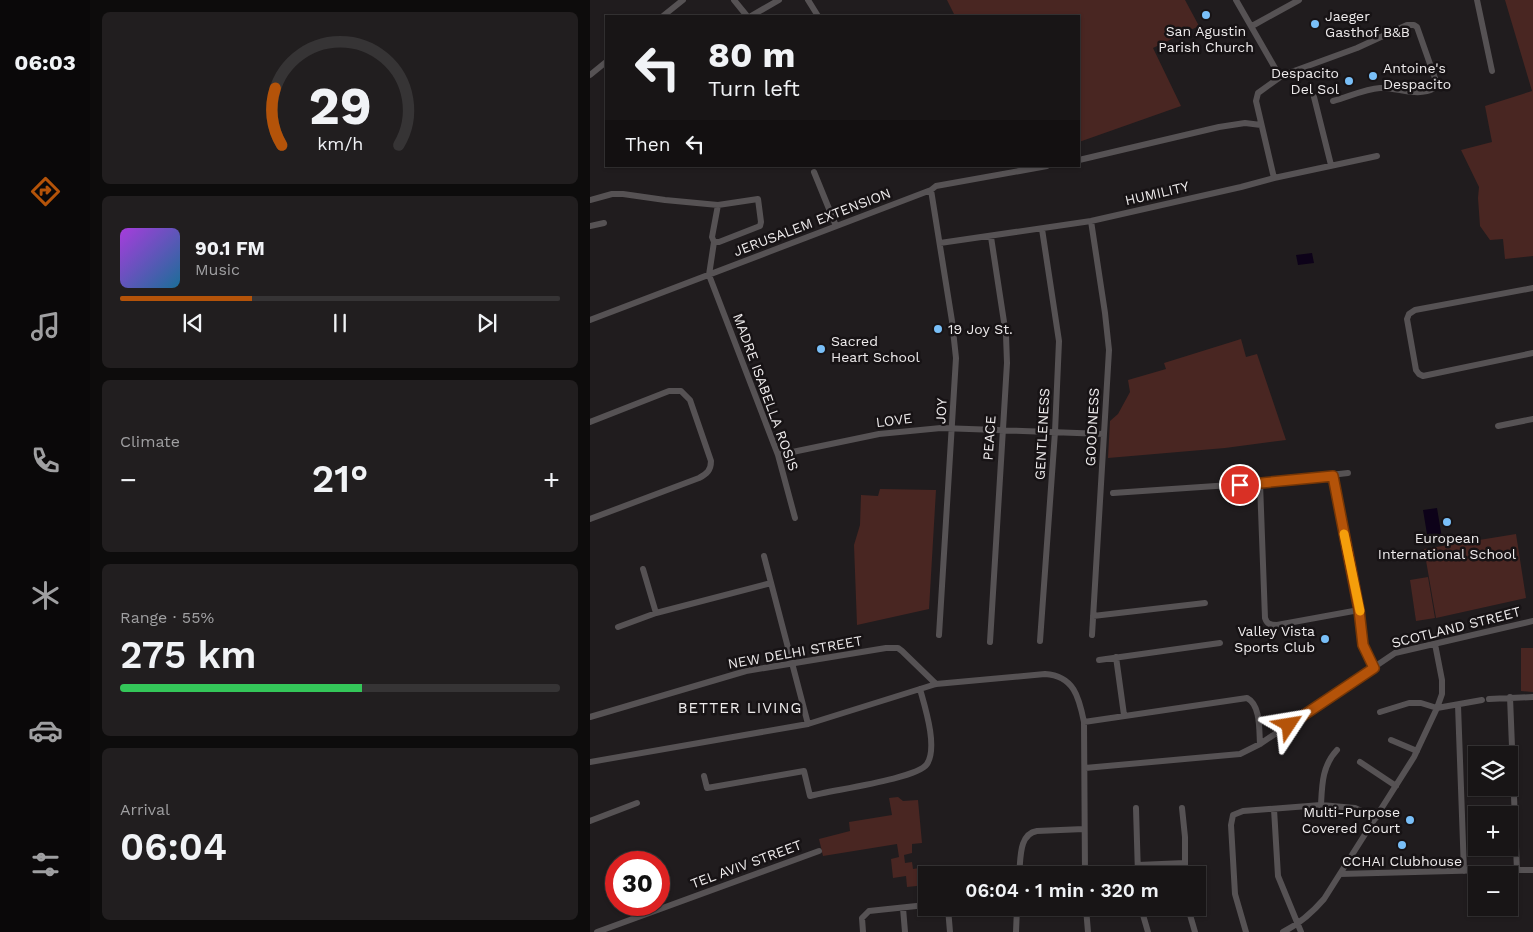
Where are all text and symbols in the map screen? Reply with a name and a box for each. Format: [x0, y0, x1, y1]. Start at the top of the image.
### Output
place label: Jaeger Gasthof B&B [1325, 8, 1410, 40]
marker: San Agustin Parish Church [1200, 9, 1212, 21]
marker: Jaeger Gasthof B&B [1309, 18, 1321, 30]
place label: San Agustin Parish Church [1158, 23, 1254, 55]
text: 80 m [708, 34, 795, 76]
icon: left [625, 35, 690, 100]
text: 06:03 [14, 50, 76, 75]
place label: Antoine's Despacito [1383, 60, 1451, 92]
place label: Despacito Del Sol [1271, 65, 1340, 97]
marker: Antoine's Despacito [1367, 70, 1379, 82]
marker: Despacito Del Sol [1343, 75, 1355, 87]
text: 29 [308, 76, 372, 137]
text: Turn left [708, 76, 800, 101]
icon: left [681, 130, 709, 158]
text: km/h [317, 133, 363, 154]
text: Then [625, 133, 671, 156]
icon: directions [28, 174, 63, 209]
street label: HUMILITY [1123, 178, 1191, 208]
street label: JERUSALEM EXTENSION [731, 185, 893, 259]
text: 90.1 FM [195, 237, 265, 260]
text: Music [195, 260, 240, 279]
icon: music [28, 309, 63, 344]
icon: previous [179, 309, 207, 337]
icon: pause [326, 309, 354, 337]
icon: next [473, 309, 501, 337]
street label: MADRE ISABELLA ROSIS [730, 311, 802, 473]
place label: 19 Joy St. [948, 321, 1013, 337]
marker: 19 Joy St. [932, 323, 944, 335]
place label: Sacred Heart School [831, 333, 920, 365]
marker: Sacred Heart School [815, 343, 827, 355]
street label: GENTLENESS [1032, 387, 1052, 480]
street label: GOODNESS [1082, 387, 1102, 467]
street label: JOY [932, 398, 950, 424]
street label: LOVE [875, 410, 913, 430]
street label: PEACE [979, 415, 999, 461]
text: Climate [120, 432, 180, 451]
icon: phone [28, 443, 63, 478]
text: 21° [312, 457, 368, 501]
text: − [120, 463, 137, 496]
text: + [543, 463, 560, 496]
pin [1219, 464, 1261, 506]
icon: arrive [1226, 471, 1254, 499]
marker: European International School [1441, 516, 1453, 528]
place label: European International School [1378, 530, 1517, 562]
icon: climate [28, 578, 63, 613]
street label: SCOTLAND STREET [1390, 603, 1523, 651]
text: Range · 55% [120, 608, 214, 627]
place label: Valley Vista Sports Club [1234, 623, 1315, 655]
street label: NEW DELHI STREET [726, 632, 864, 672]
text: 275 km [120, 633, 256, 677]
marker: Valley Vista Sports Club [1319, 633, 1331, 645]
position arrow [1262, 698, 1314, 750]
district label: BETTER LIVING [678, 699, 802, 717]
icon: car [28, 713, 63, 748]
map controls [1468, 746, 1518, 916]
button: layers [1468, 746, 1518, 796]
text: Arrival [120, 800, 170, 819]
place label: Multi-Purpose Covered Court [1302, 804, 1400, 836]
button: + [1468, 806, 1518, 856]
marker: Multi-Purpose Covered Court [1404, 814, 1416, 826]
text: 06:04 [120, 825, 227, 869]
street label: TEL AVIV STREET [688, 836, 804, 892]
marker: CCHAI Clubhouse [1396, 839, 1408, 851]
icon: filters [28, 847, 63, 882]
speed limit sign: 30 [605, 851, 670, 916]
place label: CCHAI Clubhouse [1342, 853, 1462, 869]
button: − [1468, 866, 1518, 916]
text: 06:04 · 1 min · 320 m [965, 879, 1159, 902]

